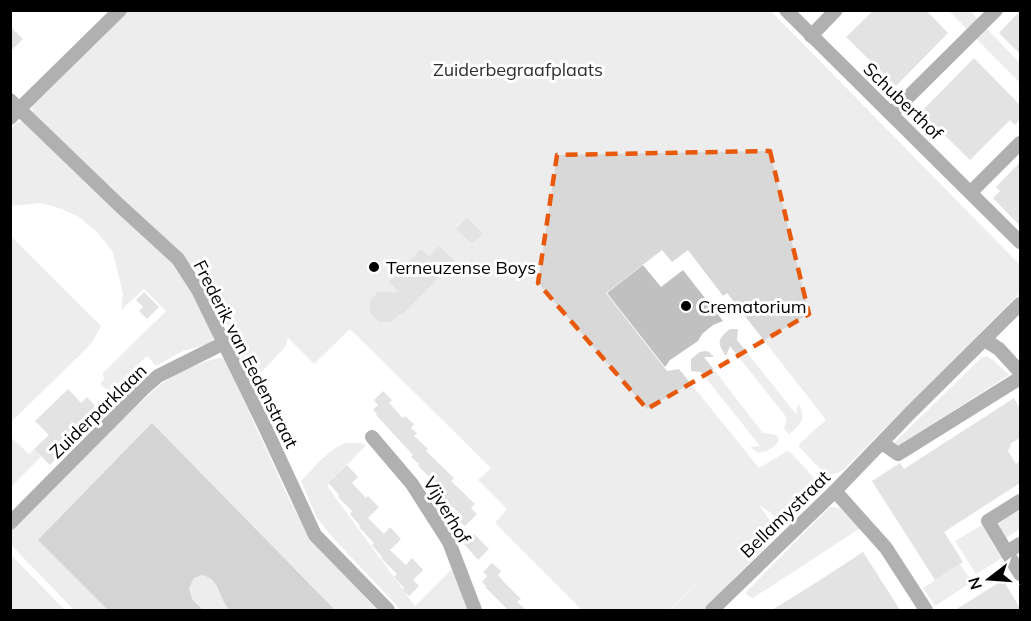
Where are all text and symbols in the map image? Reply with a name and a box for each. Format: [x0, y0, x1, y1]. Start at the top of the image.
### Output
street label: Schuberthof [858, 57, 948, 145]
park label: Zuiderbegraafplaats [433, 58, 603, 81]
street label: Frederik van Eedenstraat [189, 256, 303, 452]
place label: Terneuzense Boys [386, 256, 536, 279]
marker: Terneuzense Boys [367, 260, 381, 274]
place label: Crematorium [698, 295, 807, 318]
marker: Crematorium [679, 299, 693, 313]
street label: Zuiderparklaan [45, 359, 151, 463]
street label: Bellamystraat [735, 465, 835, 563]
street label: Vijverhof [418, 472, 476, 548]
north arrow [959, 549, 1019, 609]
text: N [963, 575, 986, 592]

